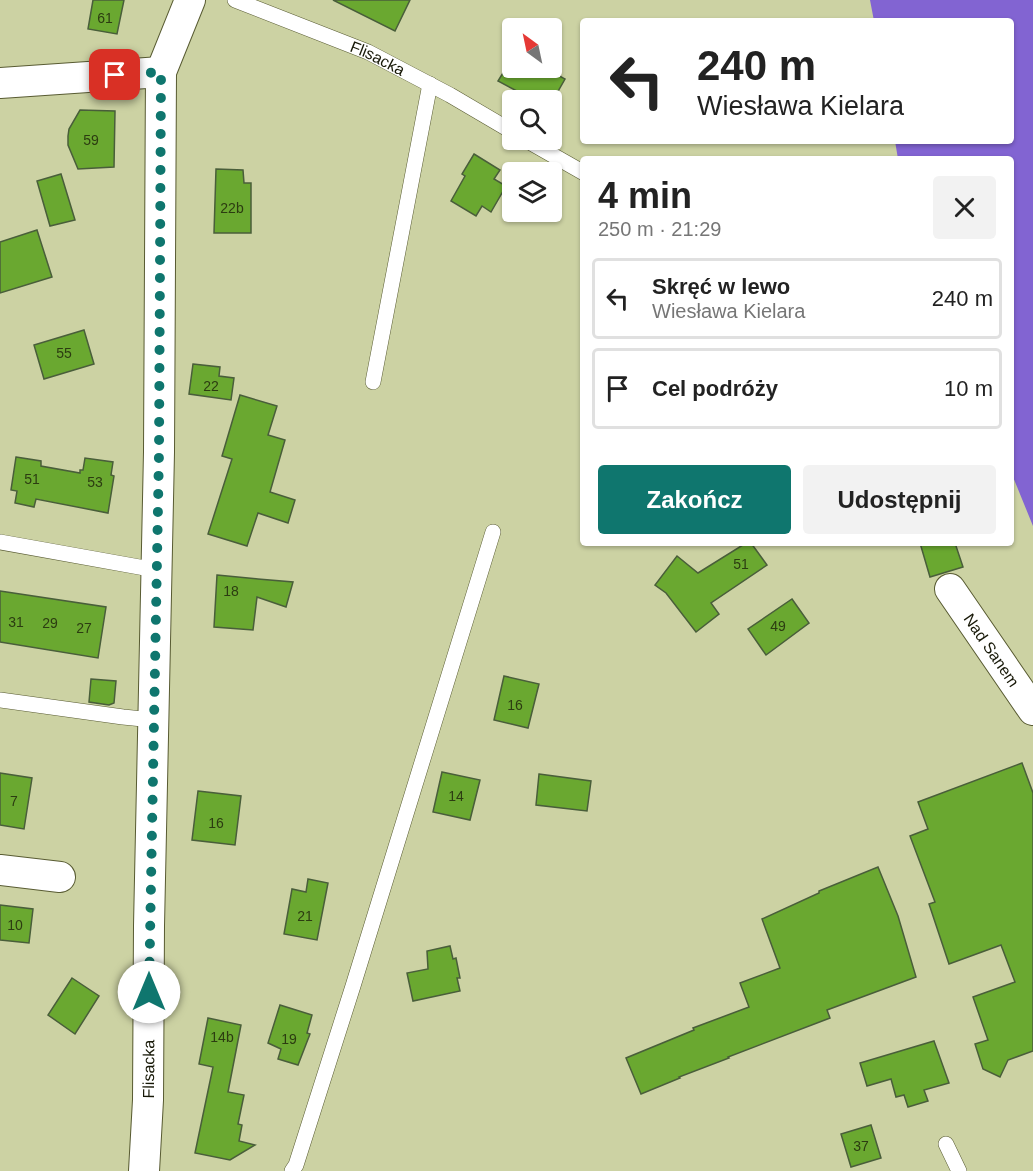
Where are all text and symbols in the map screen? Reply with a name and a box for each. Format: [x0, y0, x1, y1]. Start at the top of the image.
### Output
house number: 61 [97, 10, 113, 26]
north arrow [502, 18, 562, 78]
map controls [502, 18, 562, 222]
street label: Flisacka [348, 37, 408, 78]
icon: left [598, 42, 676, 120]
text: 240 m [697, 42, 816, 89]
pin [89, 49, 140, 100]
icon: arrive [98, 58, 131, 91]
button: search [502, 90, 562, 150]
text: Wiesława Kielara [697, 91, 904, 121]
house number: 59 [83, 132, 99, 148]
button: layers [502, 162, 562, 222]
text: 4 min [598, 175, 692, 216]
button: close [933, 176, 996, 239]
house number: 22b [220, 200, 244, 216]
text: 250 m · 21:29 [598, 218, 721, 240]
text: Skręć w lewo [652, 274, 790, 299]
icon: left [601, 282, 634, 315]
text: 240 m [932, 286, 993, 311]
text: Wiesława Kielara [652, 300, 805, 322]
house number: 55 [56, 345, 72, 361]
icon: arrive [601, 372, 634, 405]
text: Cel podróży [652, 376, 778, 401]
text: 10 m [944, 376, 993, 401]
house number: 22 [203, 378, 219, 394]
button: Zakończ [598, 465, 791, 534]
button: Udostępnij [803, 465, 996, 534]
house number: 51 [24, 471, 40, 487]
house number: 53 [87, 474, 103, 490]
house number: 51 [733, 556, 749, 572]
house number: 18 [223, 583, 239, 599]
street label: Nad Sanem [961, 610, 1023, 690]
house number: 31 [8, 614, 24, 630]
house number: 29 [42, 615, 58, 631]
house number: 49 [770, 618, 786, 634]
house number: 27 [76, 620, 92, 636]
house number: 16 [507, 697, 523, 713]
house number: 14 [448, 788, 464, 804]
house number: 7 [10, 793, 18, 809]
house number: 16 [208, 815, 224, 831]
house number: 21 [297, 908, 313, 924]
house number: 10 [7, 917, 23, 933]
position arrow [117, 960, 181, 1024]
house number: 14b [210, 1029, 234, 1045]
house number: 19 [281, 1031, 297, 1047]
street label: Flisacka [140, 1040, 157, 1099]
house number: 37 [853, 1138, 869, 1154]

